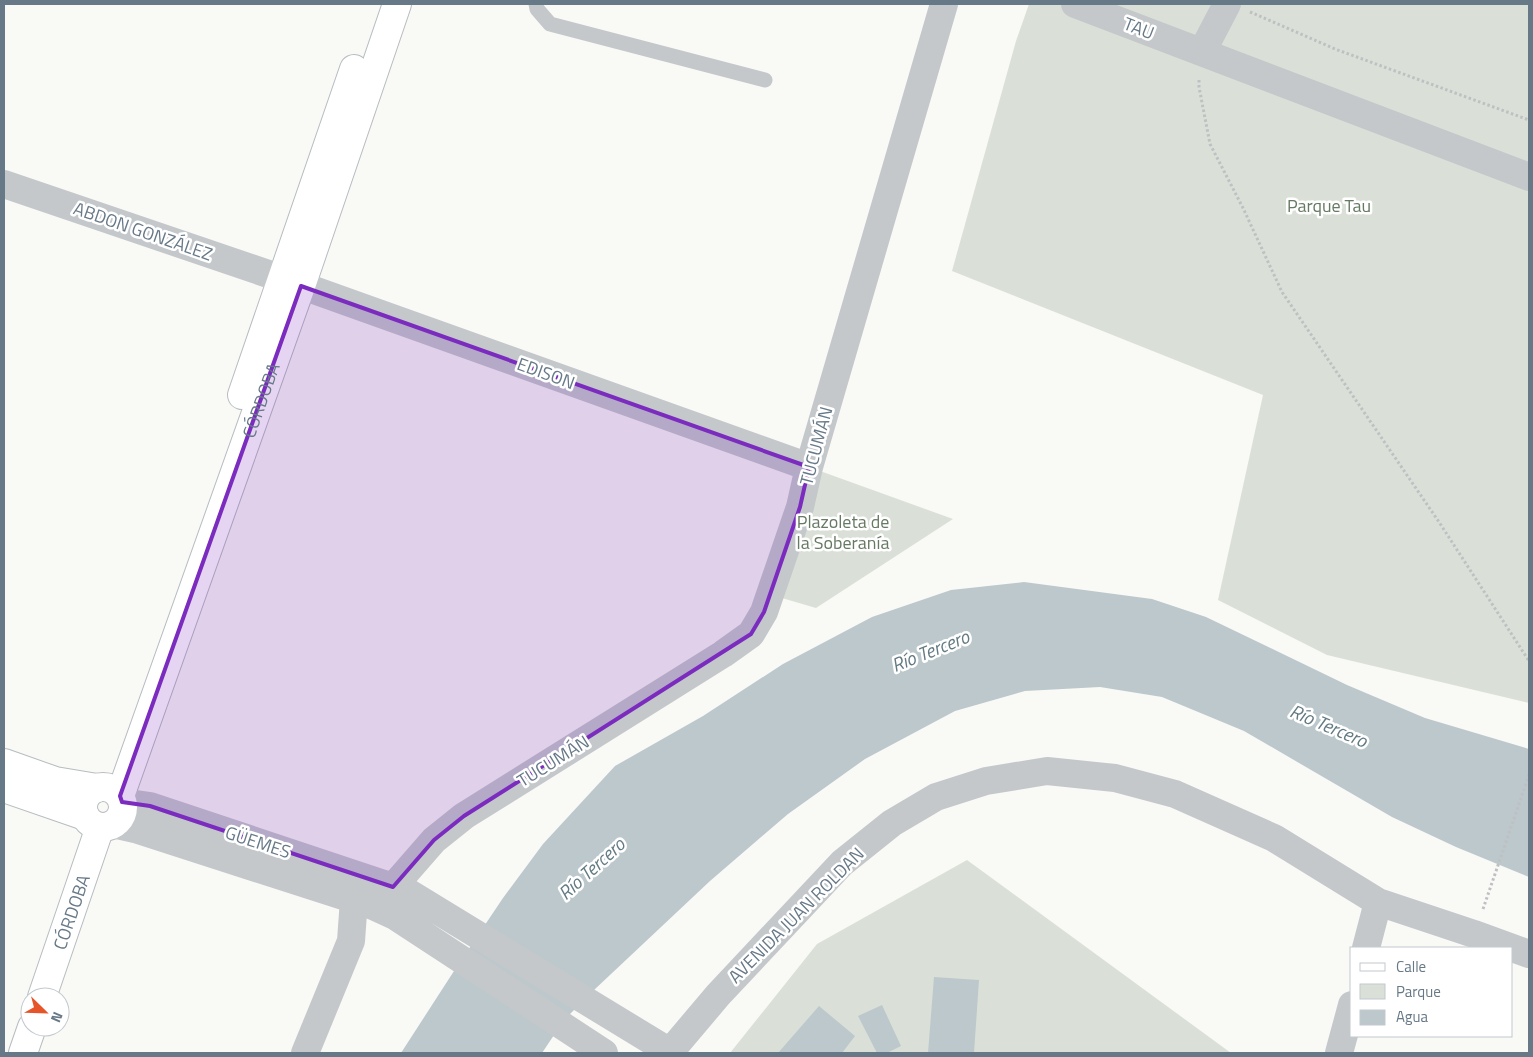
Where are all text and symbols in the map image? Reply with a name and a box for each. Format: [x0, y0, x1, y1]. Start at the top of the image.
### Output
street label: TAU [1120, 10, 1158, 46]
park label: Parque Tau [1287, 192, 1371, 219]
street label: ABDON GONZÁLEZ [70, 195, 216, 267]
street label: EDISON [513, 350, 579, 396]
street label: CÓRDOBA [235, 359, 286, 441]
street label: TUCUMÁN [793, 404, 839, 488]
park label: Plazoleta de la Soberanía [797, 508, 889, 556]
water label: Río Tercero [887, 621, 974, 679]
water label: Río Tercero [1286, 696, 1373, 755]
street label: TUCUMÁN [512, 728, 594, 794]
street label: GÜEMES [222, 819, 294, 865]
water label: Río Tercero [551, 830, 631, 906]
street label: AVENIDA JUAN ROLDAN [722, 841, 870, 989]
street label: CÓRDOBA [46, 870, 96, 953]
legend [1350, 947, 1513, 1037]
text: Calle [1396, 955, 1426, 978]
text: Parque [1396, 980, 1441, 1003]
north arrow [20, 987, 70, 1037]
text: Agua [1396, 1005, 1428, 1028]
text: N [46, 1009, 69, 1026]

